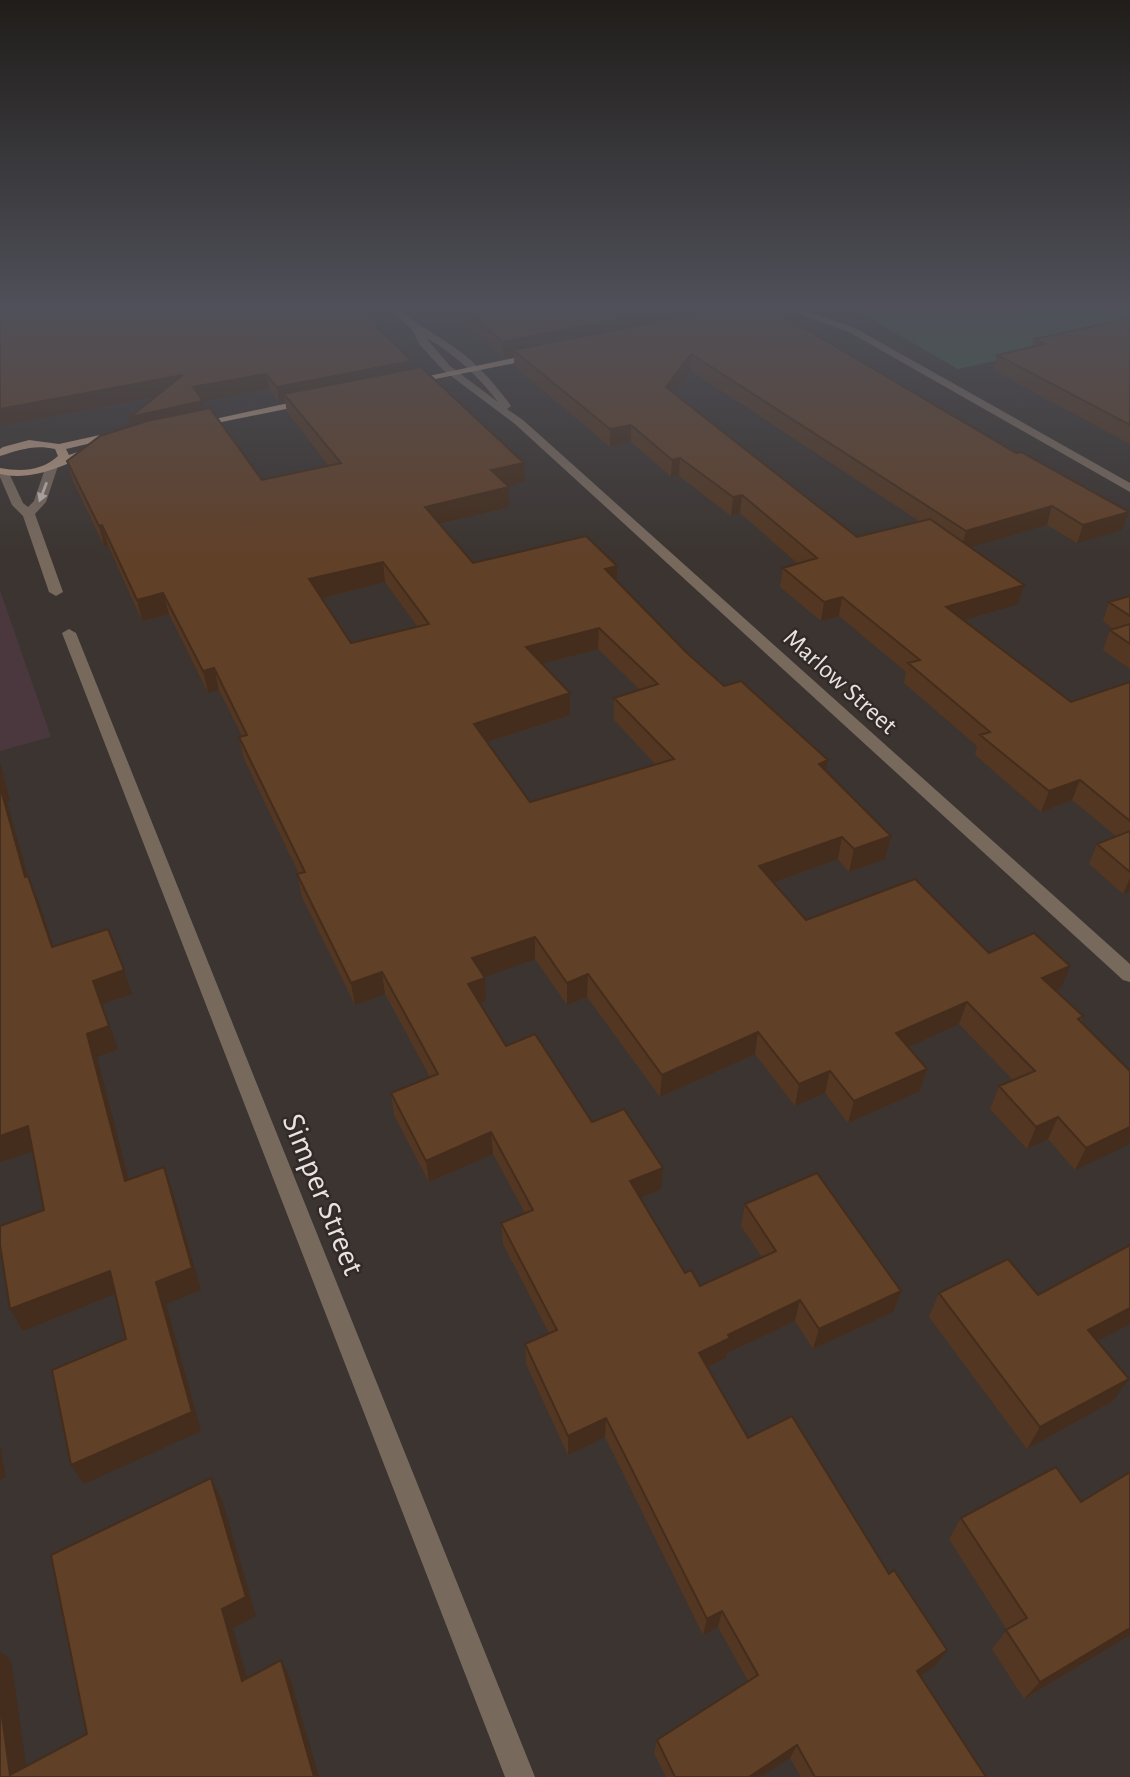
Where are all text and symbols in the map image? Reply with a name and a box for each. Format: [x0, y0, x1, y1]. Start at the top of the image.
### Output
one-way arrow [37, 481, 48, 502]
street label: Marlow Street [779, 624, 902, 739]
street label: Simper Street [276, 1109, 370, 1279]

